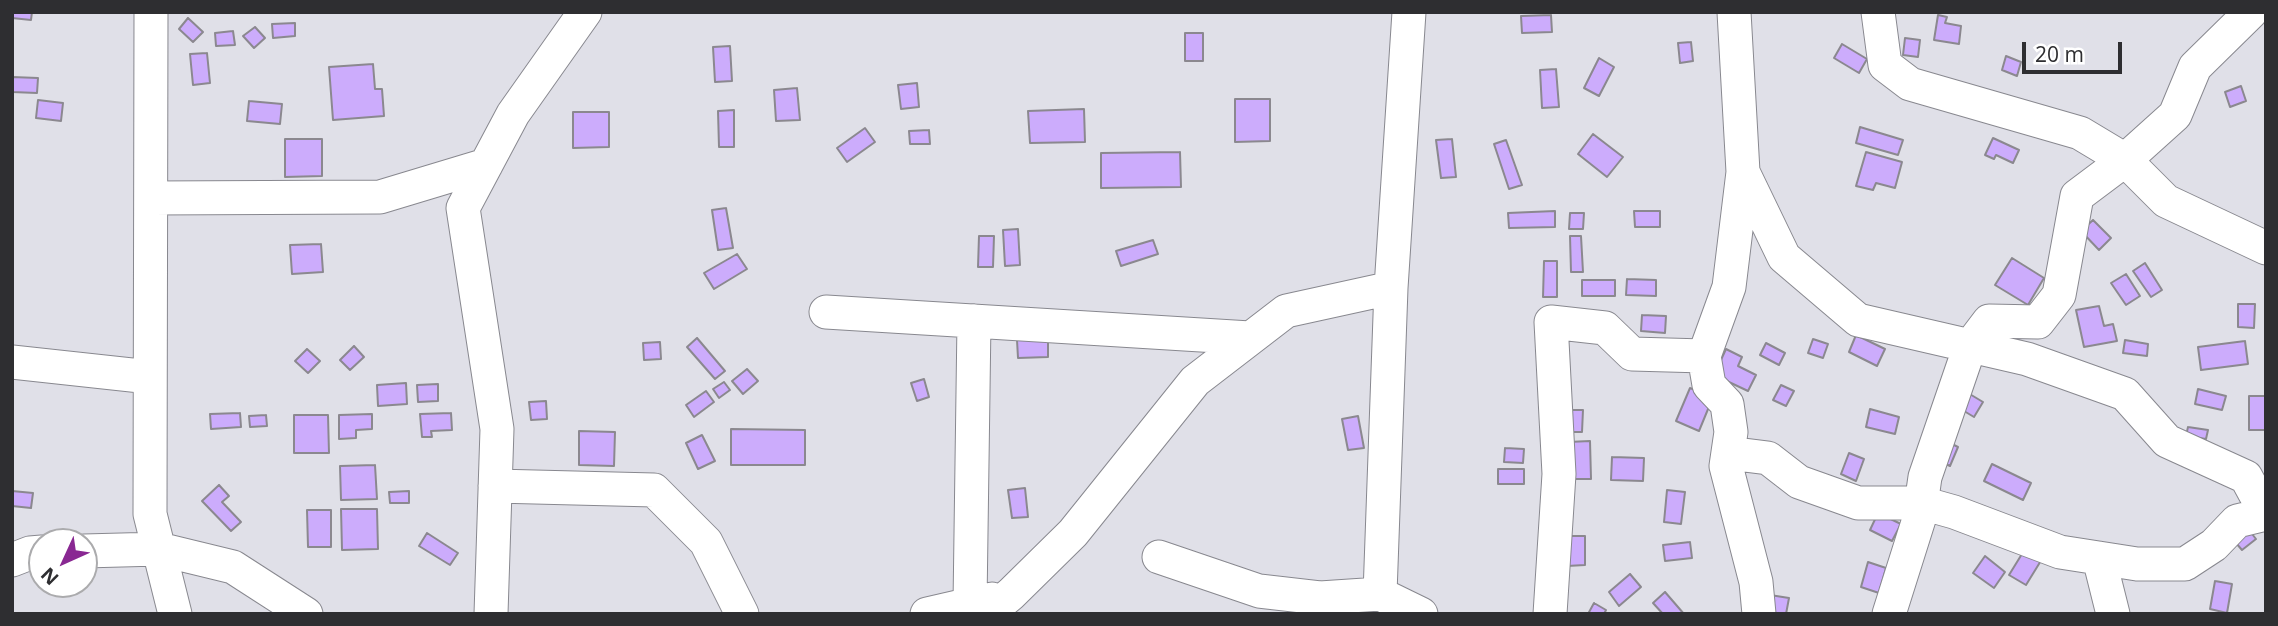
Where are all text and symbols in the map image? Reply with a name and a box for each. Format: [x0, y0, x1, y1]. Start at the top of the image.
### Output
scale bar [2026, 28, 2126, 72]
text: 20 m [2035, 40, 2084, 68]
north arrow [28, 528, 98, 598]
text: N [35, 562, 64, 591]

